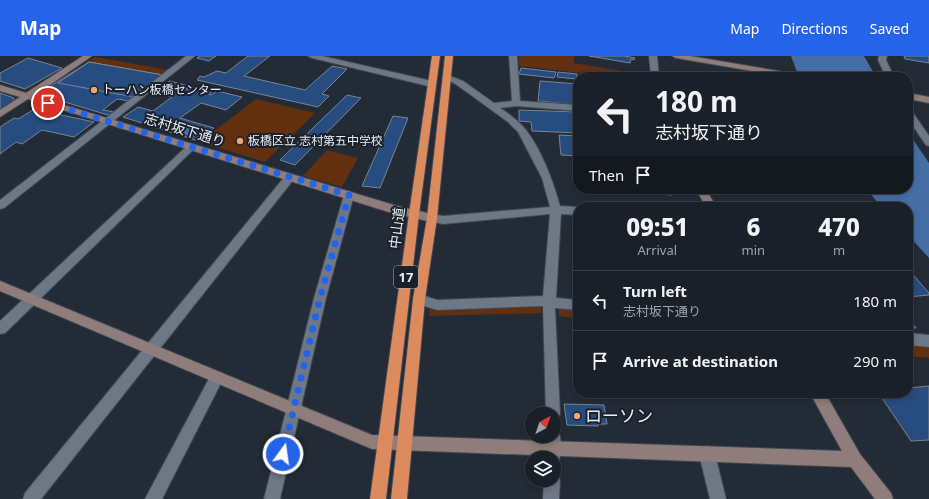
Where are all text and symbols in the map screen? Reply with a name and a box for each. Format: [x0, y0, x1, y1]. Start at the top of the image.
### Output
text: Map [20, 15, 61, 41]
text: Map [730, 19, 759, 38]
text: Directions [781, 19, 848, 38]
text: Saved [870, 19, 909, 38]
place label: トーハン板橋センター [102, 81, 222, 98]
text: 180 m [655, 82, 738, 120]
marker: トーハン板橋センター [89, 85, 99, 95]
pin [31, 86, 65, 120]
icon: left [589, 88, 641, 140]
icon: arrive [37, 92, 59, 114]
street label: 志村坂下通り [142, 108, 228, 151]
text: 志村坂下通り [655, 120, 763, 144]
place label: 板橋区立 志村第五中学校 [248, 132, 383, 149]
marker: 板橋区立 志村第五中学校 [235, 136, 245, 146]
icon: arrive [632, 164, 654, 186]
text: Then [589, 165, 624, 185]
street label: 中山道 [385, 206, 408, 250]
text: 09:51 [626, 210, 688, 243]
text: 6 [746, 210, 760, 243]
text: 470 [818, 210, 860, 243]
text: Arrival [637, 241, 677, 259]
text: min [742, 241, 765, 259]
text: m [833, 241, 845, 259]
road number: 17 [394, 266, 418, 288]
text: Turn left [623, 281, 687, 301]
icon: left [589, 290, 611, 312]
text: 180 m [853, 291, 897, 311]
text: 志村坂下通り [623, 302, 701, 320]
icon: arrive [589, 350, 611, 372]
text: Arrive at destination [623, 351, 778, 371]
text: 290 m [853, 351, 897, 371]
place label: ローソン [585, 404, 653, 427]
north arrow [525, 407, 561, 443]
map controls [525, 407, 561, 487]
marker: ローソン [572, 411, 582, 421]
position arrow [262, 433, 304, 475]
button: layers [525, 451, 561, 487]

